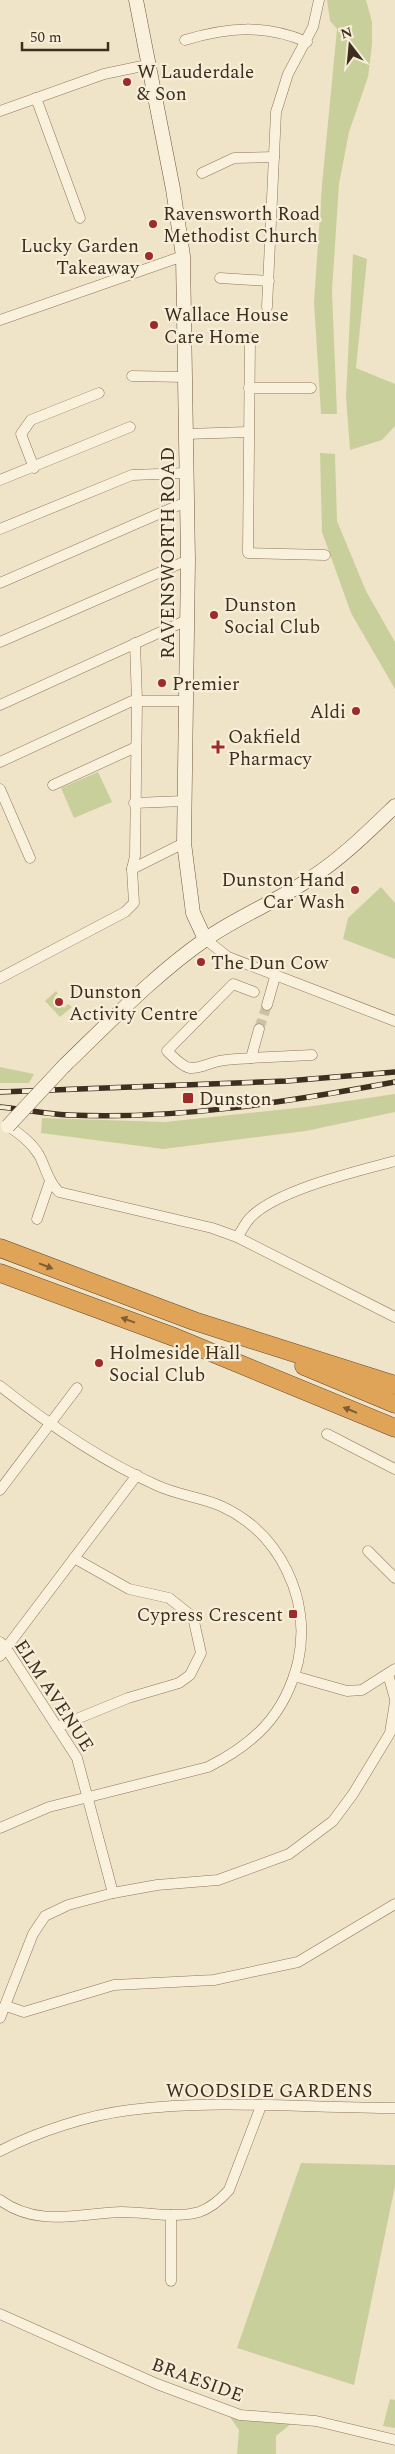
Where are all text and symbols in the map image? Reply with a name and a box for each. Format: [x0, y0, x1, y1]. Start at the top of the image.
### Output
scale bar [22, 20, 109, 52]
north arrow [325, 20, 375, 70]
text: N [338, 21, 355, 45]
text: 50 m [30, 26, 62, 49]
place label: W Lauderdale & Son [137, 58, 254, 109]
marker: W Lauderdale & Son [121, 76, 133, 88]
place label: Ravensworth Road Methodist Church [163, 200, 320, 251]
marker: Ravensworth Road Methodist Church [147, 218, 159, 230]
place label: Lucky Garden Takeaway [20, 232, 140, 283]
marker: Lucky Garden Takeaway [143, 250, 155, 262]
place label: Wallace House Care Home [164, 301, 289, 352]
marker: Wallace House Care Home [148, 319, 160, 331]
street label: RAVENSWORTH ROAD [154, 447, 183, 659]
place label: Dunston Social Club [224, 591, 320, 642]
marker: Dunston Social Club [208, 609, 220, 621]
place label: Premier [172, 670, 240, 699]
marker: Premier [156, 677, 168, 689]
place label: Aldi [310, 698, 346, 727]
marker: Aldi [350, 705, 362, 717]
place label: Oakfield Pharmacy [228, 723, 313, 774]
marker: Oakfield Pharmacy [212, 741, 224, 753]
place label: Dunston Hand Car Wash [221, 866, 345, 917]
marker: Dunston Hand Car Wash [349, 884, 361, 896]
place label: The Dun Cow [211, 949, 329, 978]
marker: The Dun Cow [195, 956, 207, 968]
place label: Dunston Activity Centre [69, 978, 198, 1029]
marker: Dunston Activity Centre [53, 996, 65, 1008]
place label: Dunston [199, 1085, 272, 1114]
marker: Dunston [181, 1091, 195, 1105]
one-way arrow [38, 1262, 53, 1270]
one-way arrow [120, 1316, 135, 1324]
place label: Holmeside Hall Social Club [109, 1339, 240, 1390]
marker: Holmeside Hall Social Club [93, 1357, 105, 1369]
one-way arrow [343, 1405, 357, 1413]
place label: Cypress Crescent [137, 1601, 283, 1630]
marker: Cypress Crescent [287, 1608, 299, 1620]
street label: ELM AVENUE [6, 1634, 101, 1758]
street label: WOODSIDE GARDENS [166, 2077, 372, 2106]
street label: BRAESIDE [147, 2350, 248, 2411]

